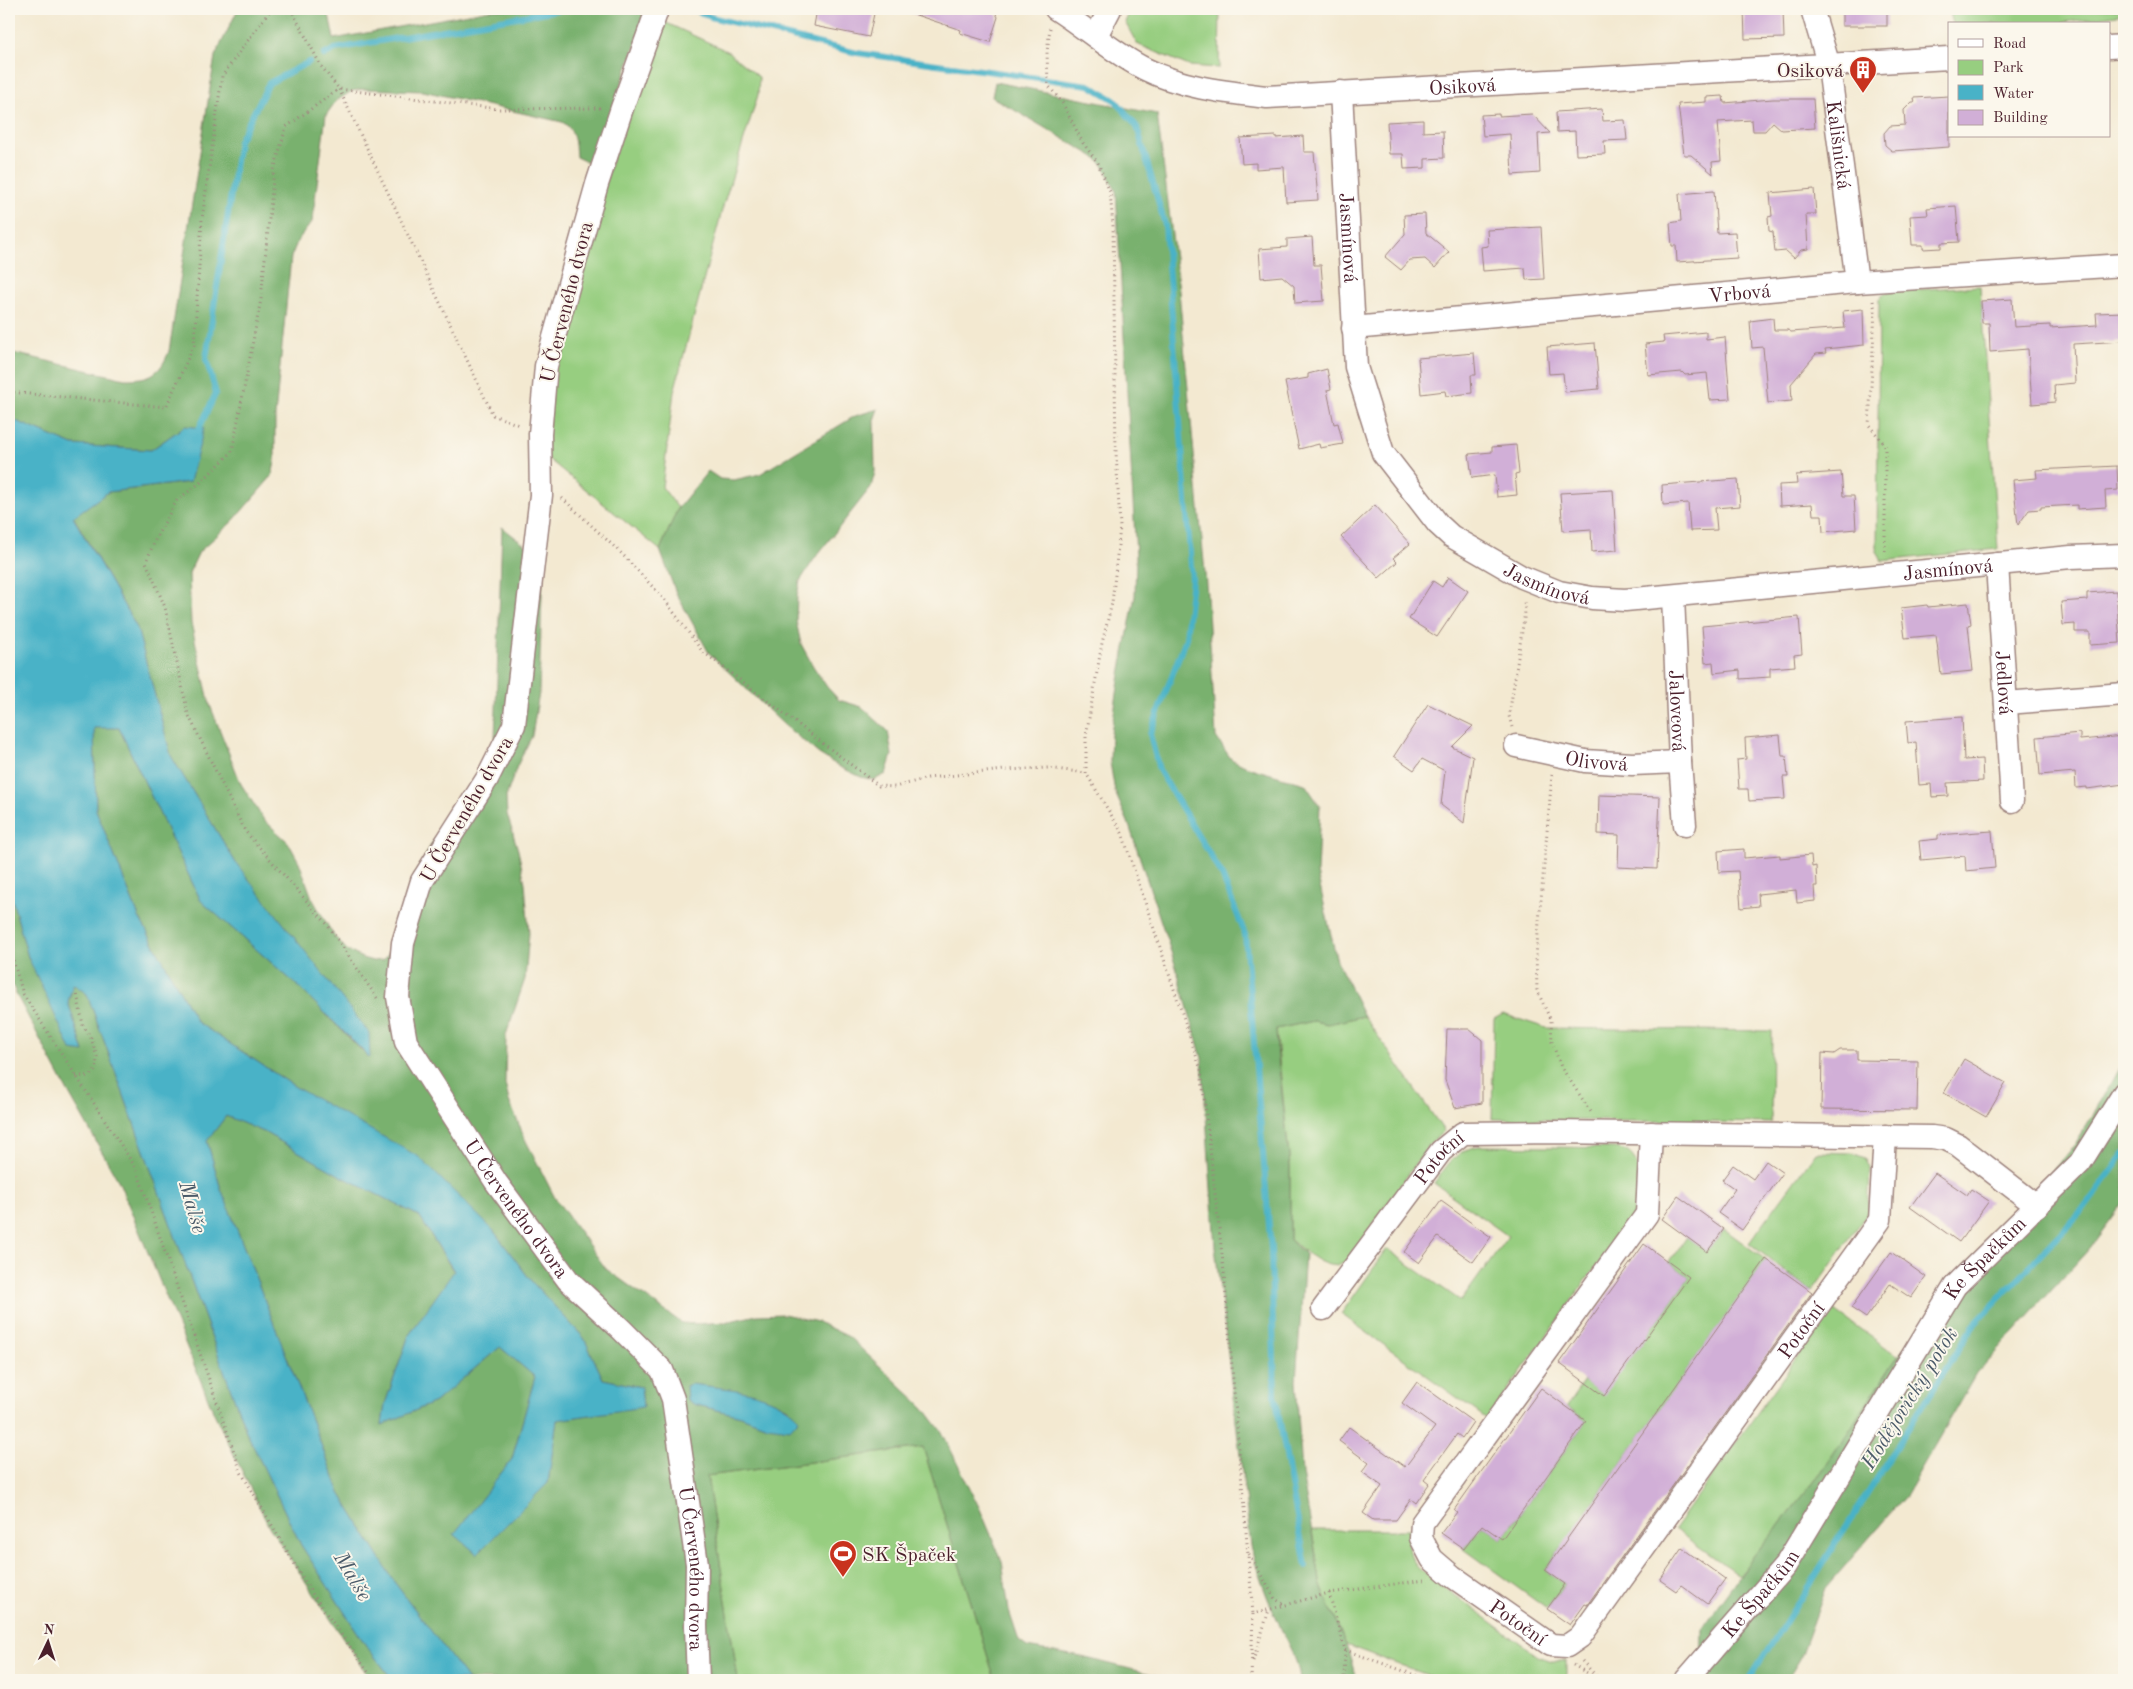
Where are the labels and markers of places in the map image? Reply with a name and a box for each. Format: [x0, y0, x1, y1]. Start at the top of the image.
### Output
building icon: Osiková [1848, 55, 1878, 94]
place label: Osiková [1777, 62, 1844, 82]
sports icon: SK Špaček [828, 1539, 858, 1578]
place label: SK Špaček [862, 1542, 956, 1566]

